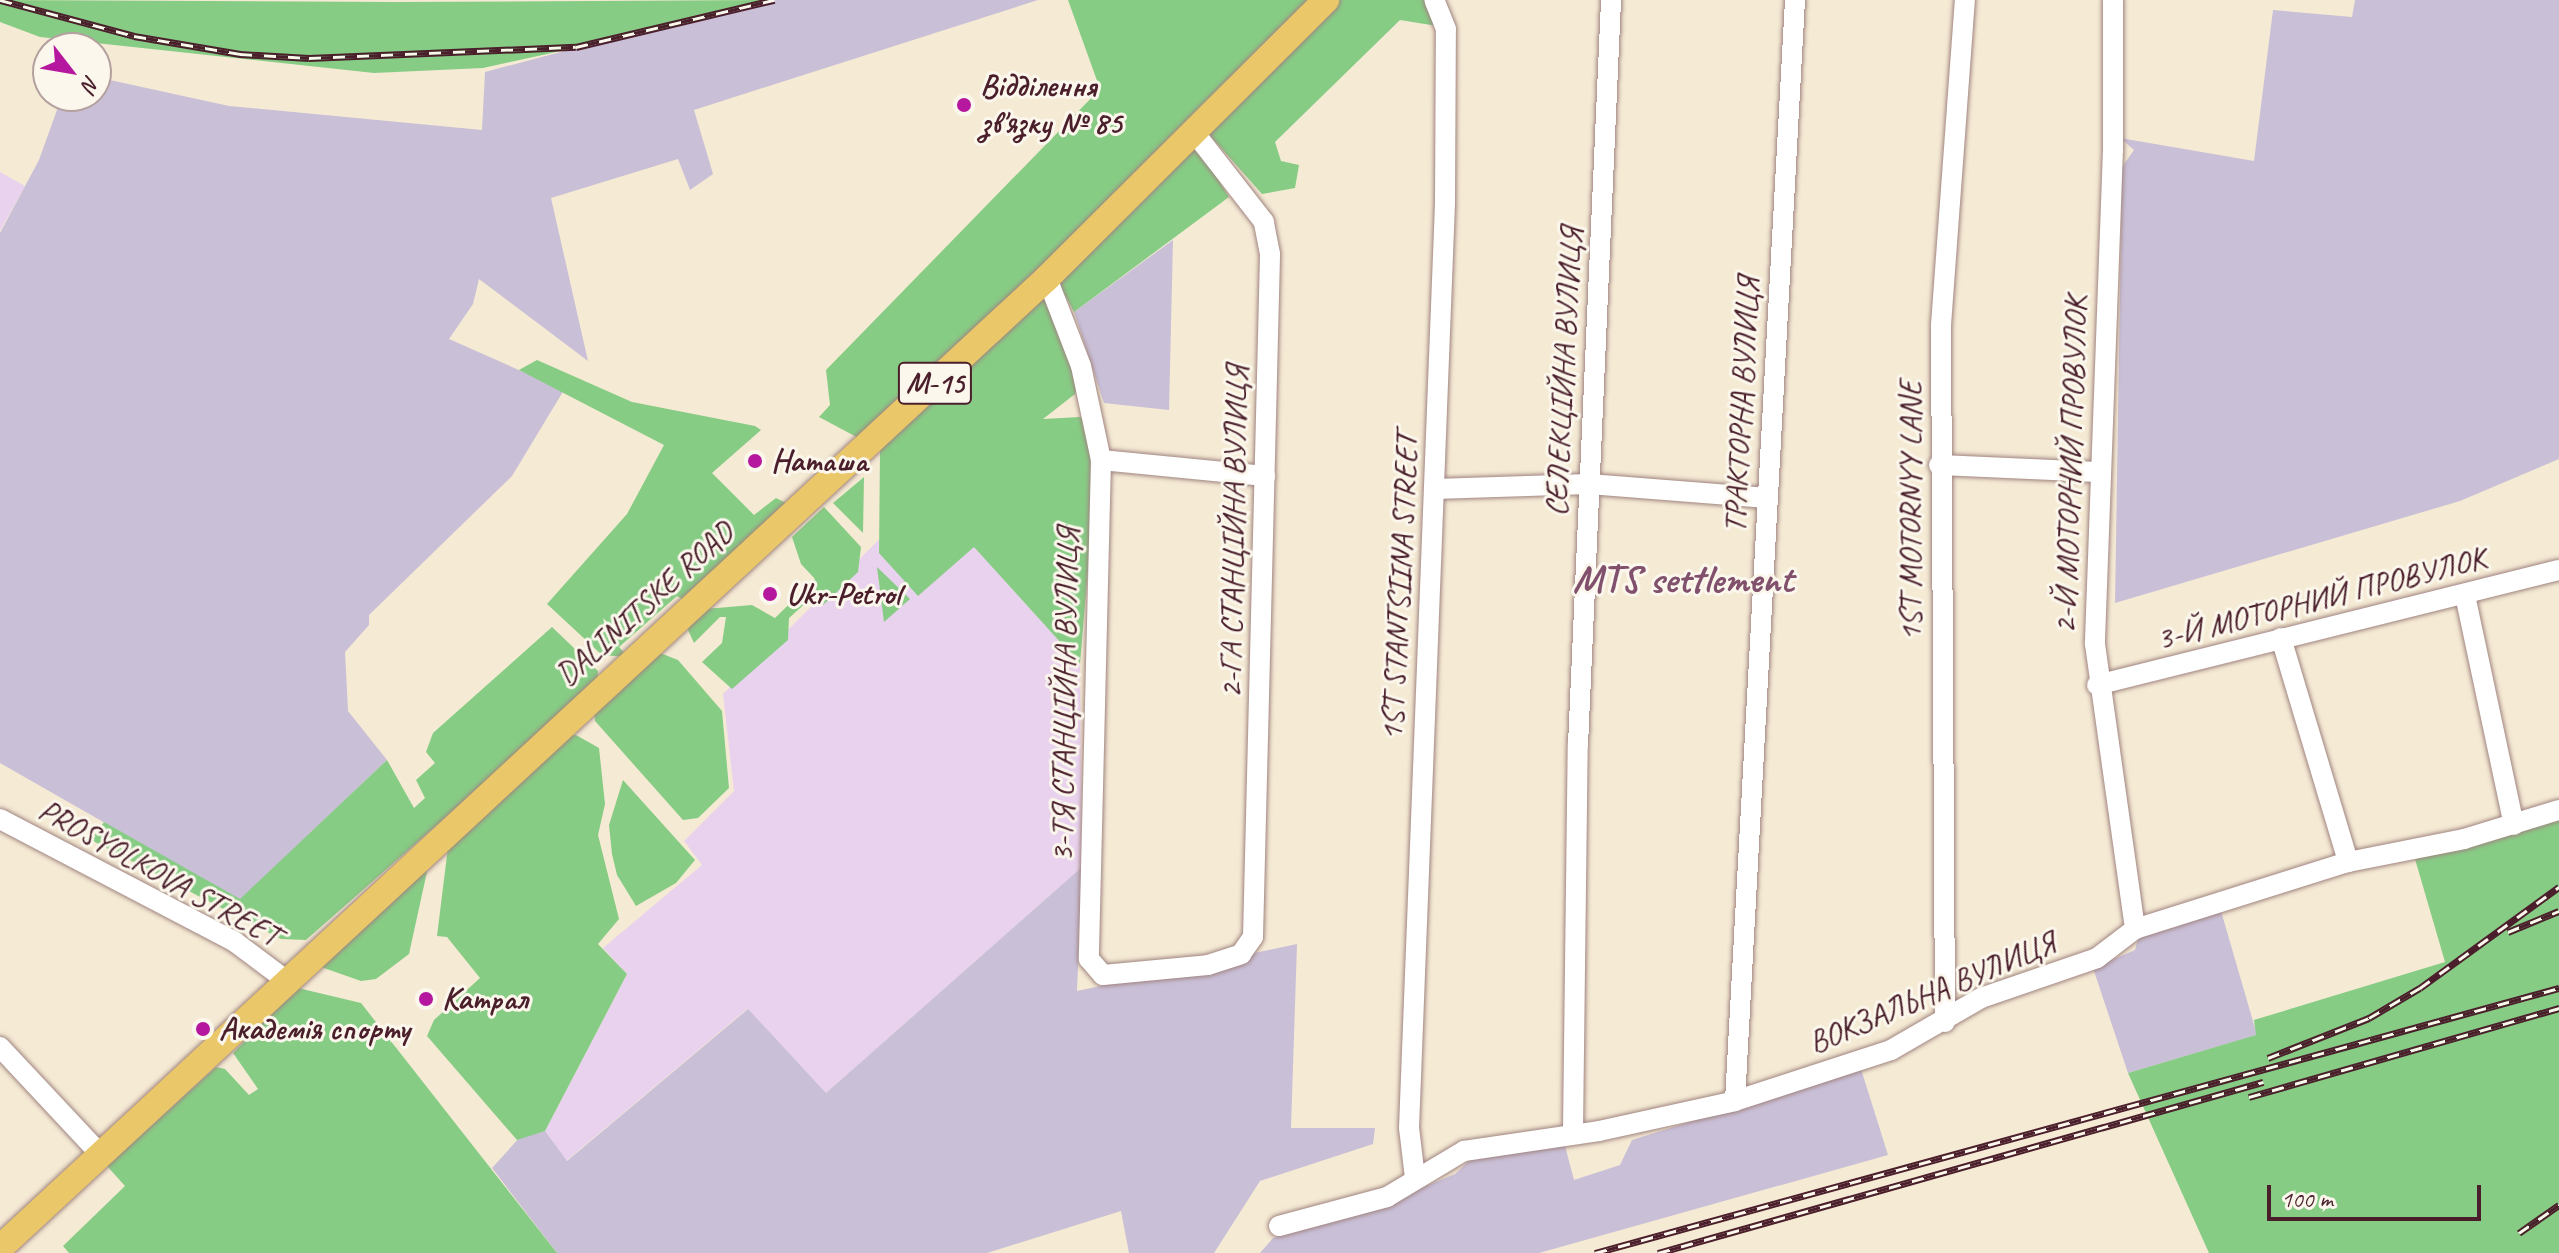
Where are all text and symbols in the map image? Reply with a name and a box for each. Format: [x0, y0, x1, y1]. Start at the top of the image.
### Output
north arrow [32, 32, 112, 112]
place label: Відділення зв'язку № 85 [980, 68, 1122, 143]
text: N [75, 70, 106, 96]
marker: Відділення зв'язку № 85 [955, 96, 973, 114]
street label: СЕЛЕКЦІЙНА ВУЛИЦЯ [1537, 227, 1591, 517]
street label: ТРАКТОРНА ВУЛИЦЯ [1716, 276, 1768, 534]
street label: 2-Й МОТОРНИЙ ПРОВУЛОК [2046, 296, 2096, 634]
road number: М-15 [897, 357, 973, 409]
street label: 2-ГА СТАНЦІЙНА ВУЛИЦЯ [1212, 366, 1256, 698]
street label: 1ST MOTORNYY LANE [1892, 381, 1930, 641]
street label: 1ST STANTSIINA STREET [1373, 433, 1427, 741]
place label: Наташа [771, 442, 868, 480]
marker: Наташа [746, 452, 764, 470]
street label: DALINITSKE ROAD [547, 513, 743, 695]
street label: 3-ТЯ СТАНЦІЙНА ВУЛИЦЯ [1043, 528, 1087, 862]
street label: 3-Й МОТОРНИЙ ПРОВУЛОК [2153, 540, 2489, 658]
district label: MTS settlement [1573, 555, 1793, 603]
place label: Ukr-Petrol [786, 575, 900, 613]
marker: Ukr-Petrol [761, 585, 779, 603]
street label: PROSYOLKOVA STREET [32, 791, 286, 955]
street label: ВОКЗАЛЬНА ВУЛИЦЯ [1803, 924, 2061, 1062]
place label: Катрал [442, 980, 528, 1018]
marker: Катрал [417, 990, 435, 1008]
place label: Академія спорту [219, 1010, 410, 1048]
marker: Академія спорту [194, 1020, 212, 1038]
scale bar [2271, 1169, 2485, 1219]
text: 100 m [2281, 1184, 2333, 1214]

